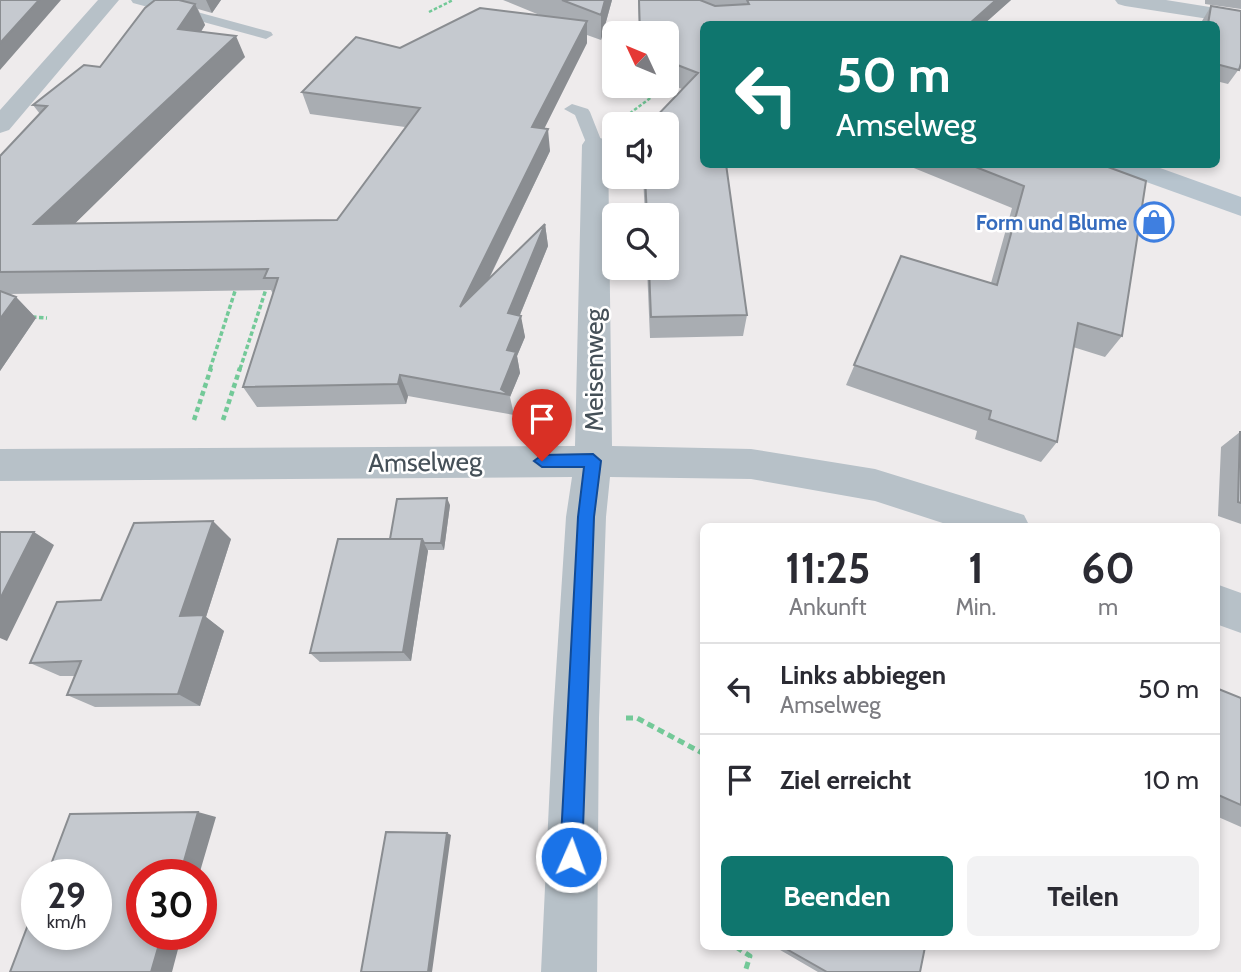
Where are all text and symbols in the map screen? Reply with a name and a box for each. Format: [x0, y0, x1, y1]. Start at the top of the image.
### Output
north arrow [602, 21, 679, 98]
map controls [602, 21, 679, 280]
text: 50 m [836, 45, 951, 104]
icon: left [721, 49, 812, 140]
text: Amselweg [836, 105, 976, 144]
button: sound [602, 112, 679, 189]
shop icon: Form und Blume [1133, 201, 1175, 243]
button: search [602, 203, 679, 280]
place label: Form und Blume [976, 210, 1127, 235]
street label: Meisenweg [578, 307, 610, 432]
pin [512, 389, 572, 461]
icon: arrive [523, 400, 561, 438]
street label: Amselweg [368, 445, 483, 479]
text: 11:25 [785, 542, 870, 594]
text: 1 [968, 542, 984, 594]
text: 60 [1082, 542, 1135, 594]
text: Ankunft [789, 593, 866, 621]
text: Min. [955, 593, 996, 621]
text: m [1098, 593, 1118, 621]
text: Links abbiegen [780, 659, 946, 691]
icon: left [721, 670, 759, 708]
text: 50 m [1138, 673, 1199, 705]
text: Amselweg [780, 691, 881, 719]
icon: arrive [721, 761, 759, 799]
text: Ziel erreicht [780, 764, 911, 796]
text: 10 m [1144, 764, 1199, 796]
position arrow [534, 820, 608, 894]
button: Beenden [721, 856, 953, 936]
button: Teilen [967, 856, 1199, 936]
speed limit sign: 30 [126, 859, 217, 950]
text: 29 [47, 874, 86, 917]
text: km/h [47, 911, 86, 933]

